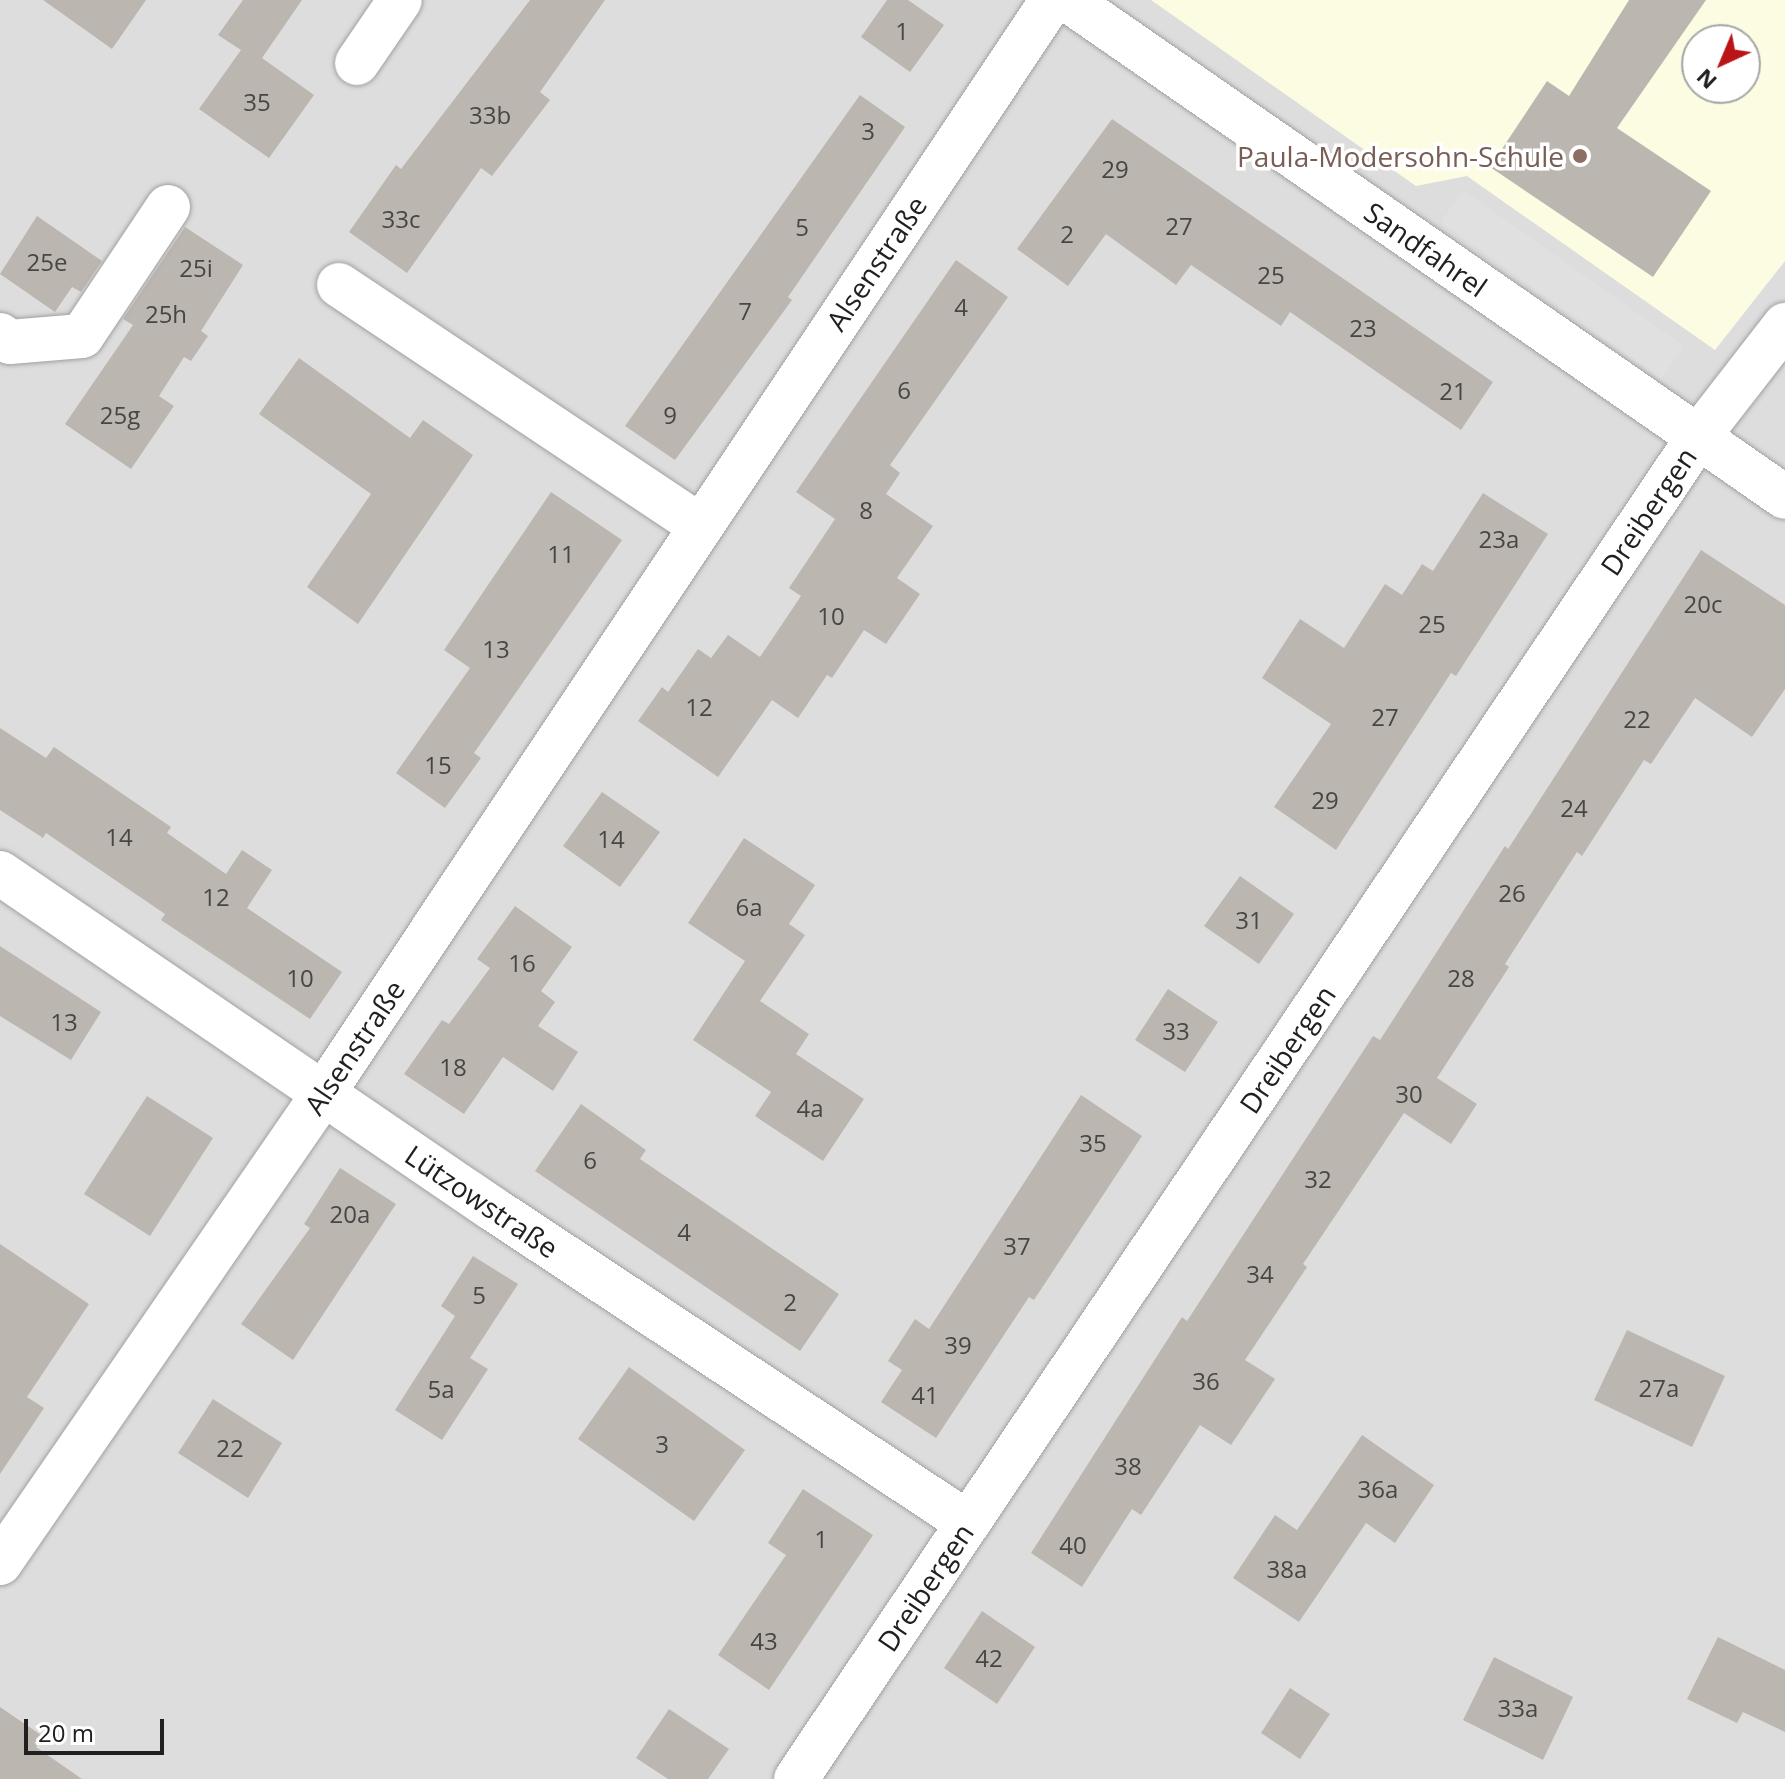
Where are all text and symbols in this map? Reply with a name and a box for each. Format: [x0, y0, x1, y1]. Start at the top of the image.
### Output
house number: 1 [895, 17, 909, 45]
north arrow [1681, 24, 1761, 104]
text: N [1689, 63, 1723, 97]
house number: 35 [243, 88, 271, 116]
house number: 33b [469, 101, 511, 129]
house number: 3 [861, 117, 875, 145]
place label: Paula-Modersohn-Schule [1237, 139, 1564, 173]
marker: Paula-Modersohn-Schule [1571, 147, 1589, 165]
house number: 29 [1101, 155, 1129, 183]
street label: Alsenstraße [819, 190, 933, 336]
street label: Sandfahrel [1358, 195, 1494, 303]
house number: 33c [382, 205, 420, 233]
house number: 27 [1165, 212, 1193, 240]
house number: 5 [795, 213, 809, 241]
house number: 2 [1060, 220, 1074, 248]
house number: 25e [27, 248, 67, 276]
house number: 25i [179, 254, 213, 282]
house number: 25 [1257, 261, 1285, 289]
house number: 4 [954, 293, 968, 321]
house number: 7 [738, 297, 752, 325]
house number: 25h [145, 300, 187, 328]
house number: 23 [1349, 314, 1377, 342]
house number: 6 [897, 376, 911, 404]
house number: 21 [1439, 377, 1467, 405]
house number: 25g [100, 401, 140, 429]
house number: 9 [663, 401, 677, 429]
street label: Dreibergen [1593, 441, 1703, 581]
house number: 8 [859, 496, 873, 524]
house number: 23a [1479, 525, 1519, 553]
house number: 11 [547, 540, 575, 568]
house number: 20c [1684, 590, 1722, 618]
house number: 10 [817, 602, 845, 630]
house number: 25 [1418, 610, 1446, 638]
house number: 13 [482, 635, 510, 663]
house number: 12 [685, 693, 713, 721]
house number: 27 [1371, 703, 1399, 731]
house number: 22 [1623, 705, 1651, 733]
house number: 15 [424, 751, 452, 779]
house number: 29 [1311, 786, 1339, 814]
house number: 24 [1560, 794, 1588, 822]
house number: 14 [105, 823, 133, 851]
house number: 14 [597, 825, 625, 853]
house number: 26 [1498, 879, 1526, 907]
house number: 12 [202, 883, 230, 911]
house number: 6a [735, 893, 763, 921]
house number: 31 [1235, 906, 1263, 934]
house number: 16 [508, 949, 536, 977]
house number: 10 [286, 964, 314, 992]
house number: 28 [1447, 964, 1475, 992]
street label: Alsenstraße [297, 974, 411, 1120]
street label: Dreibergen [1232, 979, 1342, 1119]
house number: 13 [50, 1008, 78, 1036]
house number: 33 [1162, 1017, 1190, 1045]
house number: 18 [439, 1053, 467, 1081]
house number: 30 [1395, 1080, 1423, 1108]
house number: 4a [796, 1094, 824, 1122]
house number: 35 [1079, 1129, 1107, 1157]
street label: Lützowstraße [399, 1138, 565, 1264]
house number: 6 [583, 1146, 597, 1174]
house number: 32 [1304, 1165, 1332, 1193]
house number: 20a [330, 1200, 370, 1228]
house number: 4 [677, 1218, 691, 1246]
house number: 37 [1003, 1232, 1031, 1260]
house number: 34 [1246, 1260, 1274, 1288]
house number: 5 [472, 1281, 486, 1309]
house number: 2 [783, 1288, 797, 1316]
house number: 39 [944, 1331, 972, 1359]
house number: 36 [1192, 1367, 1220, 1395]
house number: 27a [1639, 1374, 1679, 1402]
house number: 5a [427, 1375, 455, 1403]
house number: 41 [911, 1381, 939, 1409]
house number: 3 [655, 1430, 669, 1458]
house number: 22 [216, 1434, 244, 1462]
house number: 38 [1114, 1452, 1142, 1480]
house number: 36a [1358, 1475, 1398, 1503]
street label: Dreibergen [870, 1517, 980, 1657]
house number: 1 [814, 1525, 828, 1553]
house number: 40 [1059, 1531, 1087, 1559]
house number: 38a [1267, 1555, 1307, 1583]
house number: 43 [750, 1627, 778, 1655]
house number: 42 [975, 1644, 1003, 1672]
house number: 33a [1498, 1694, 1538, 1722]
scale bar [28, 1703, 168, 1753]
text: 20 m [38, 1716, 94, 1749]

